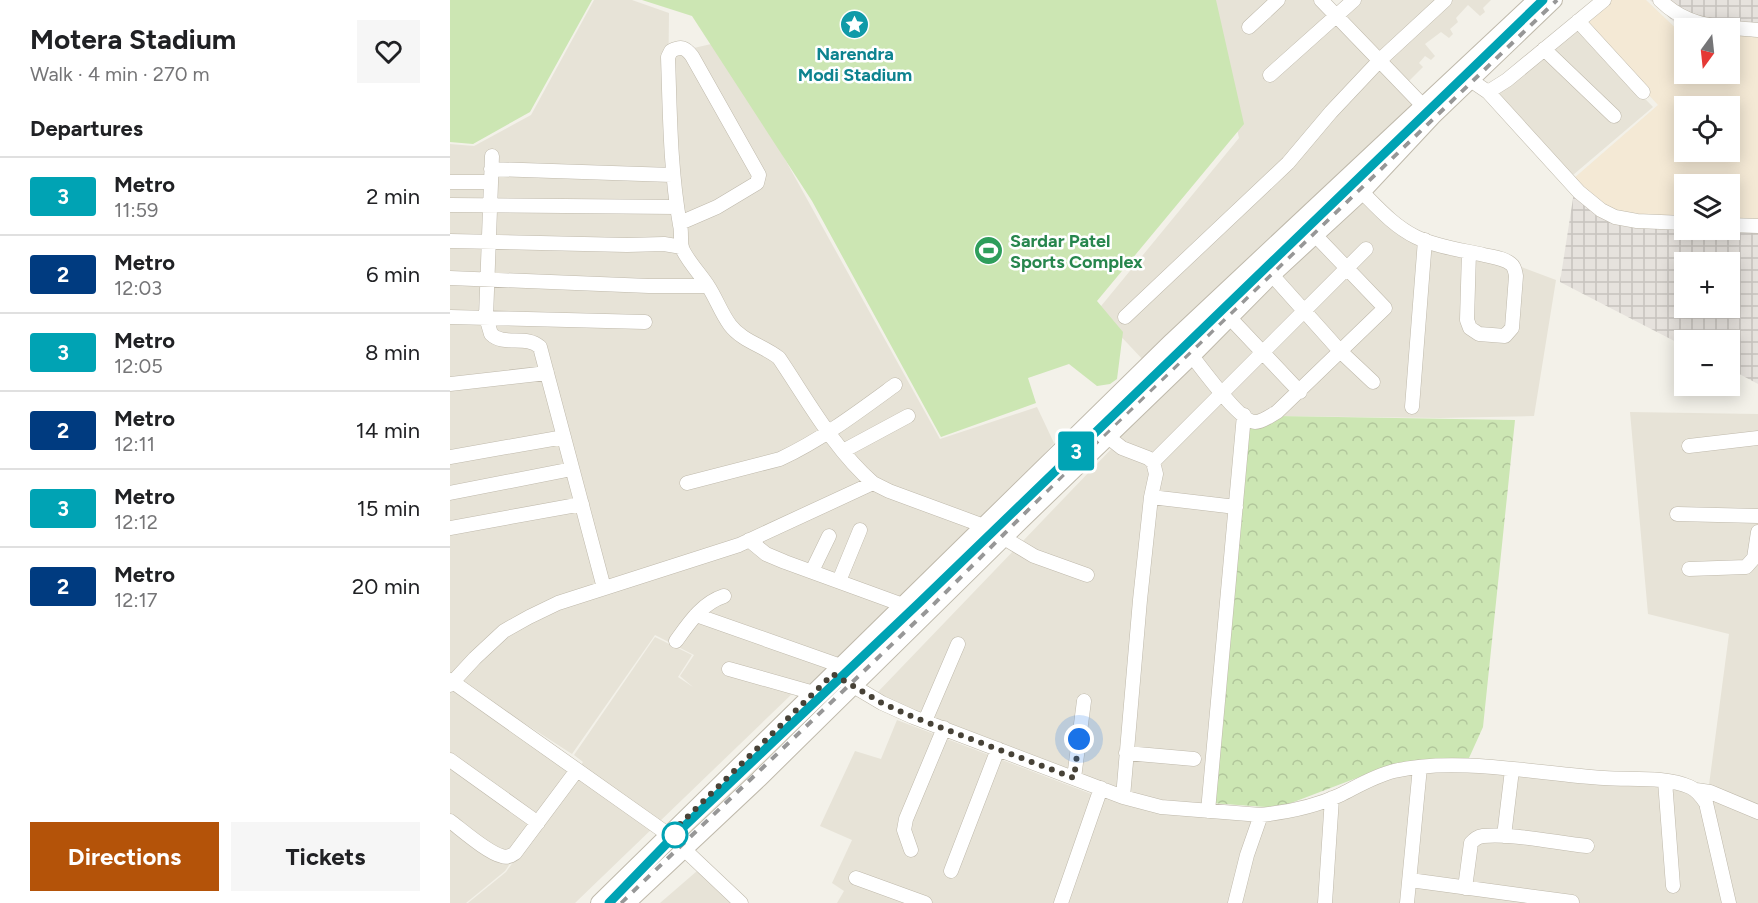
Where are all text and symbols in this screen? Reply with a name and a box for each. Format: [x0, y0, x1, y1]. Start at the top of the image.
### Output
place icon: Narendra Modi Stadium [839, 9, 871, 41]
north arrow [1674, 18, 1740, 84]
map controls [1674, 18, 1740, 396]
button: heart [357, 20, 420, 83]
text: Motera Stadium [30, 22, 236, 56]
place label: Narendra Modi Stadium [798, 43, 912, 86]
text: Walk · 4 min · 270 m [30, 62, 210, 86]
button: locate [1674, 96, 1740, 162]
text: Departures [30, 115, 143, 142]
text: Metro [114, 171, 175, 198]
button: layers [1674, 174, 1740, 240]
text: 2 min [366, 183, 420, 210]
text: 3 [57, 184, 69, 209]
text: 11:59 [114, 198, 158, 222]
place label: Sardar Patel Sports Complex [1010, 230, 1143, 273]
sports icon: Sardar Patel Sports Complex [973, 235, 1005, 267]
text: Metro [114, 249, 175, 276]
button: + [1674, 252, 1740, 318]
text: 6 min [366, 261, 420, 288]
text: 2 [57, 262, 69, 287]
text: 12:03 [114, 276, 162, 300]
text: Metro [114, 327, 175, 354]
button: − [1674, 330, 1740, 396]
text: 8 min [365, 339, 420, 366]
text: 3 [57, 340, 69, 365]
text: 12:05 [114, 354, 163, 378]
text: Metro [114, 405, 175, 432]
text: 14 min [356, 417, 420, 444]
text: 2 [57, 418, 69, 443]
text: 12:11 [114, 432, 155, 456]
line badge: 3 [1056, 432, 1096, 470]
text: 3 [1070, 439, 1082, 464]
text: Metro [114, 483, 175, 510]
text: 15 min [357, 495, 420, 522]
text: 3 [57, 496, 69, 521]
text: 12:12 [114, 510, 158, 534]
text: Metro [114, 561, 175, 588]
text: 20 min [352, 573, 420, 600]
text: 2 [57, 574, 69, 599]
text: 12:17 [114, 588, 158, 612]
your location [1064, 724, 1094, 754]
button: Directions [30, 822, 219, 891]
button: Tickets [231, 822, 420, 891]
unlabelled marker [662, 822, 688, 848]

